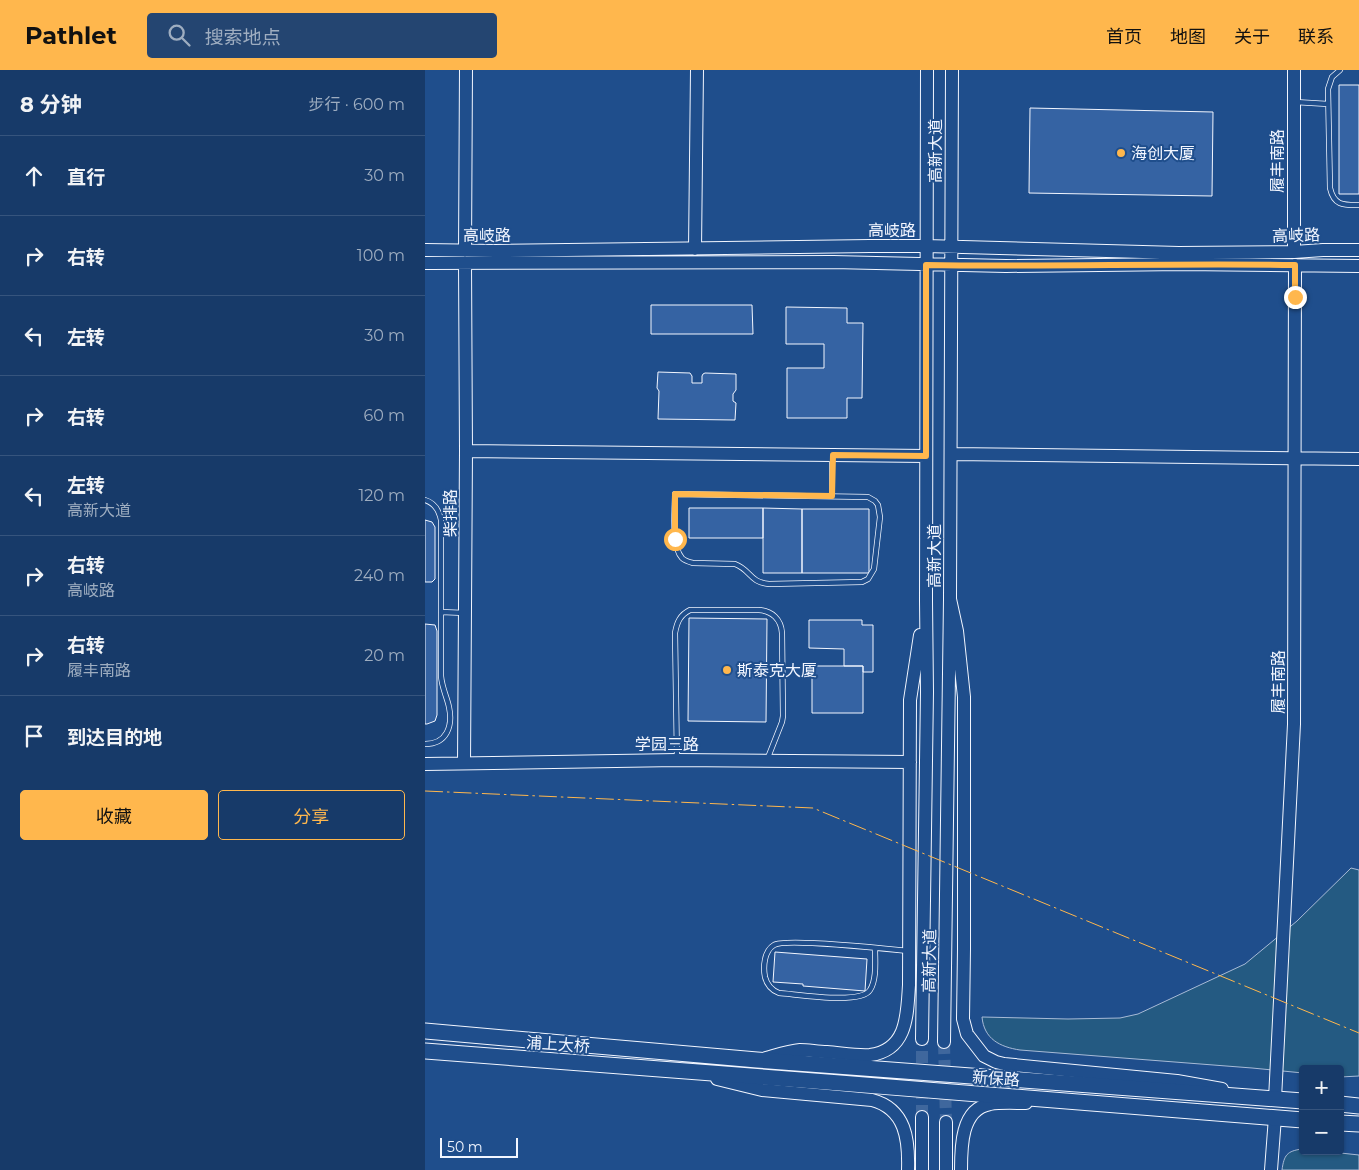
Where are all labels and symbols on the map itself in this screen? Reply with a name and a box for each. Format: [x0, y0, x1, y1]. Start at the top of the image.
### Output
street label: 高新大道 [926, 119, 945, 183]
street label: 履丰南路 [1268, 129, 1287, 193]
place label: 海创大厦 [1131, 144, 1195, 163]
marker: 海创大厦 [1115, 147, 1127, 159]
street label: 高岐路 [868, 221, 916, 240]
street label: 高岐路 [1272, 225, 1320, 246]
street label: 高岐路 [463, 226, 511, 245]
route end [1284, 286, 1307, 309]
street label: 柴排路 [441, 489, 460, 537]
street label: 高新大道 [925, 524, 944, 588]
route start [664, 528, 687, 551]
street label: 履丰南路 [1269, 650, 1288, 714]
place label: 斯泰克大厦 [737, 661, 817, 680]
marker: 斯泰克大厦 [721, 664, 733, 676]
street label: 学园三路 [635, 735, 699, 754]
street label: 高新大道 [919, 929, 940, 993]
street label: 浦上大桥 [525, 1033, 591, 1056]
street label: 新保路 [971, 1067, 1021, 1090]
scale bar [440, 1135, 517, 1158]

